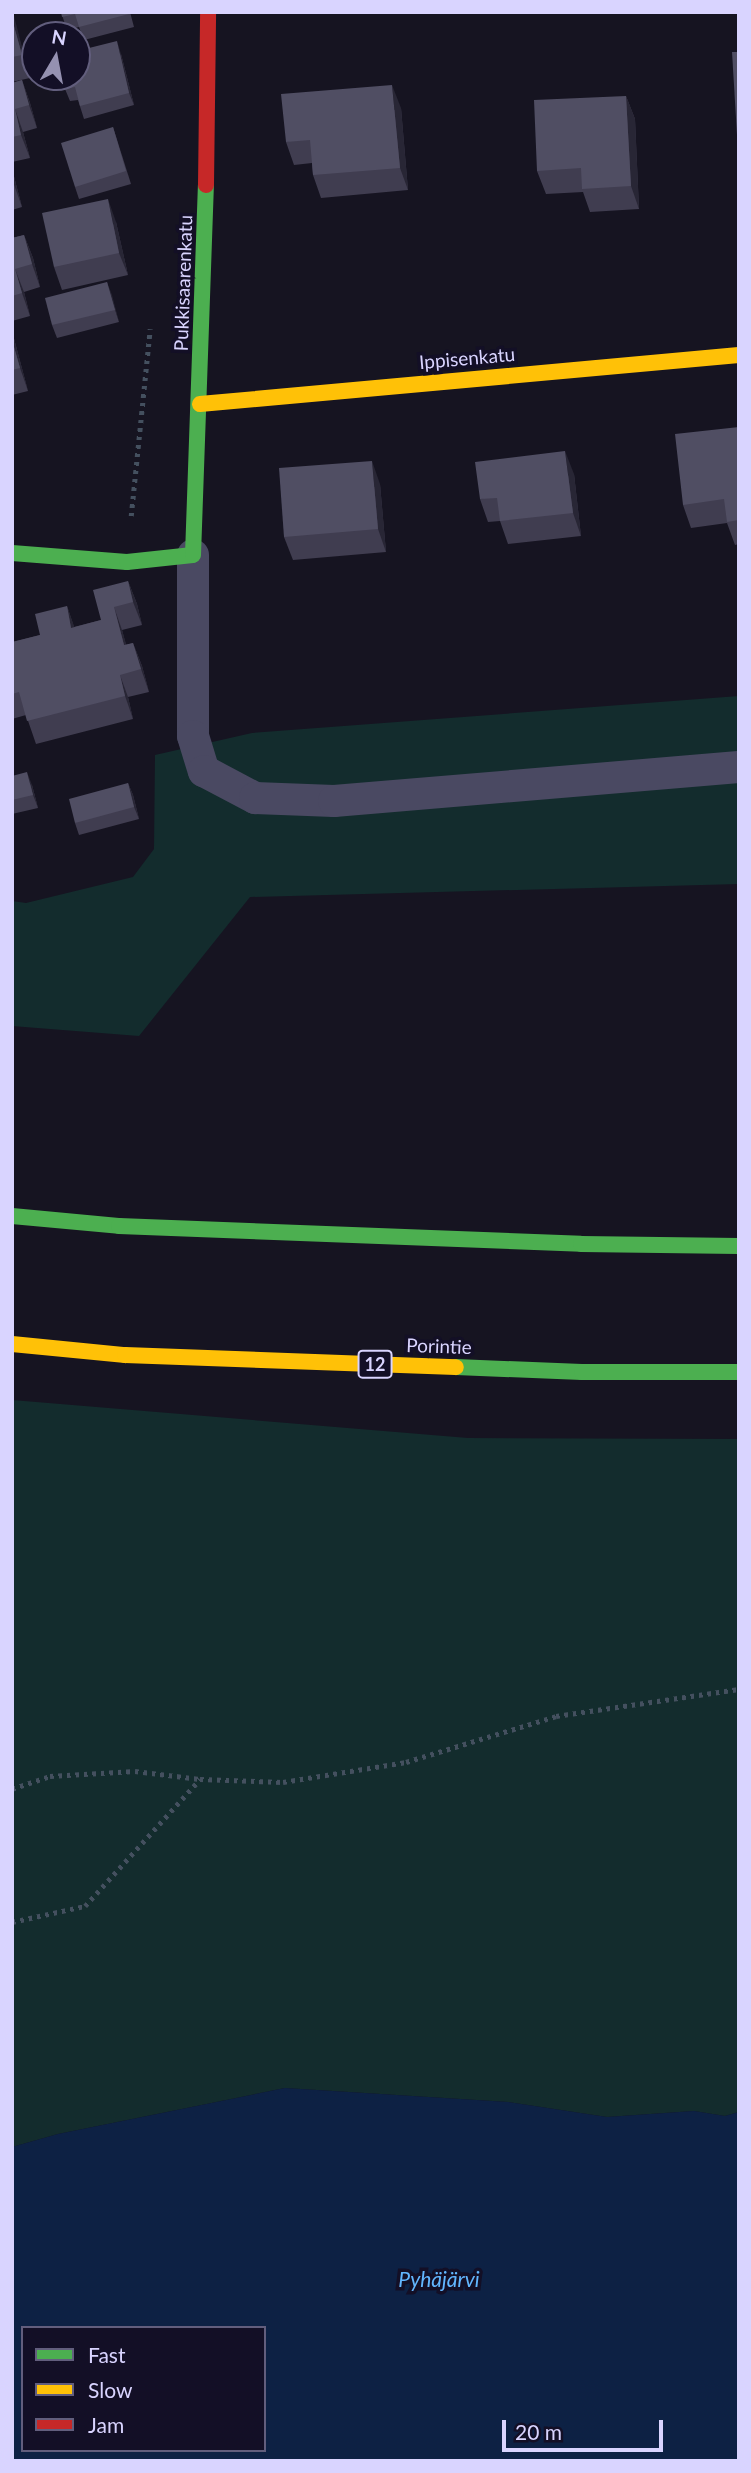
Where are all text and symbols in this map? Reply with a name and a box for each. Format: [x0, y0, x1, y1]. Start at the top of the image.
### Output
north arrow [21, 21, 91, 91]
text: N [50, 24, 69, 49]
street label: Pukkisaarenkatu [169, 214, 197, 352]
street label: Ippisenkatu [418, 342, 516, 374]
street label: Porintie [406, 1333, 472, 1359]
road number: 12 [358, 1350, 392, 1378]
water label: Pyhäjärvi [398, 2266, 480, 2292]
legend [21, 2326, 266, 2452]
text: Fast [88, 2342, 125, 2367]
text: Slow [88, 2377, 132, 2402]
scale bar [506, 2406, 667, 2450]
text: Jam [88, 2412, 124, 2437]
text: 20 m [515, 2419, 562, 2444]

